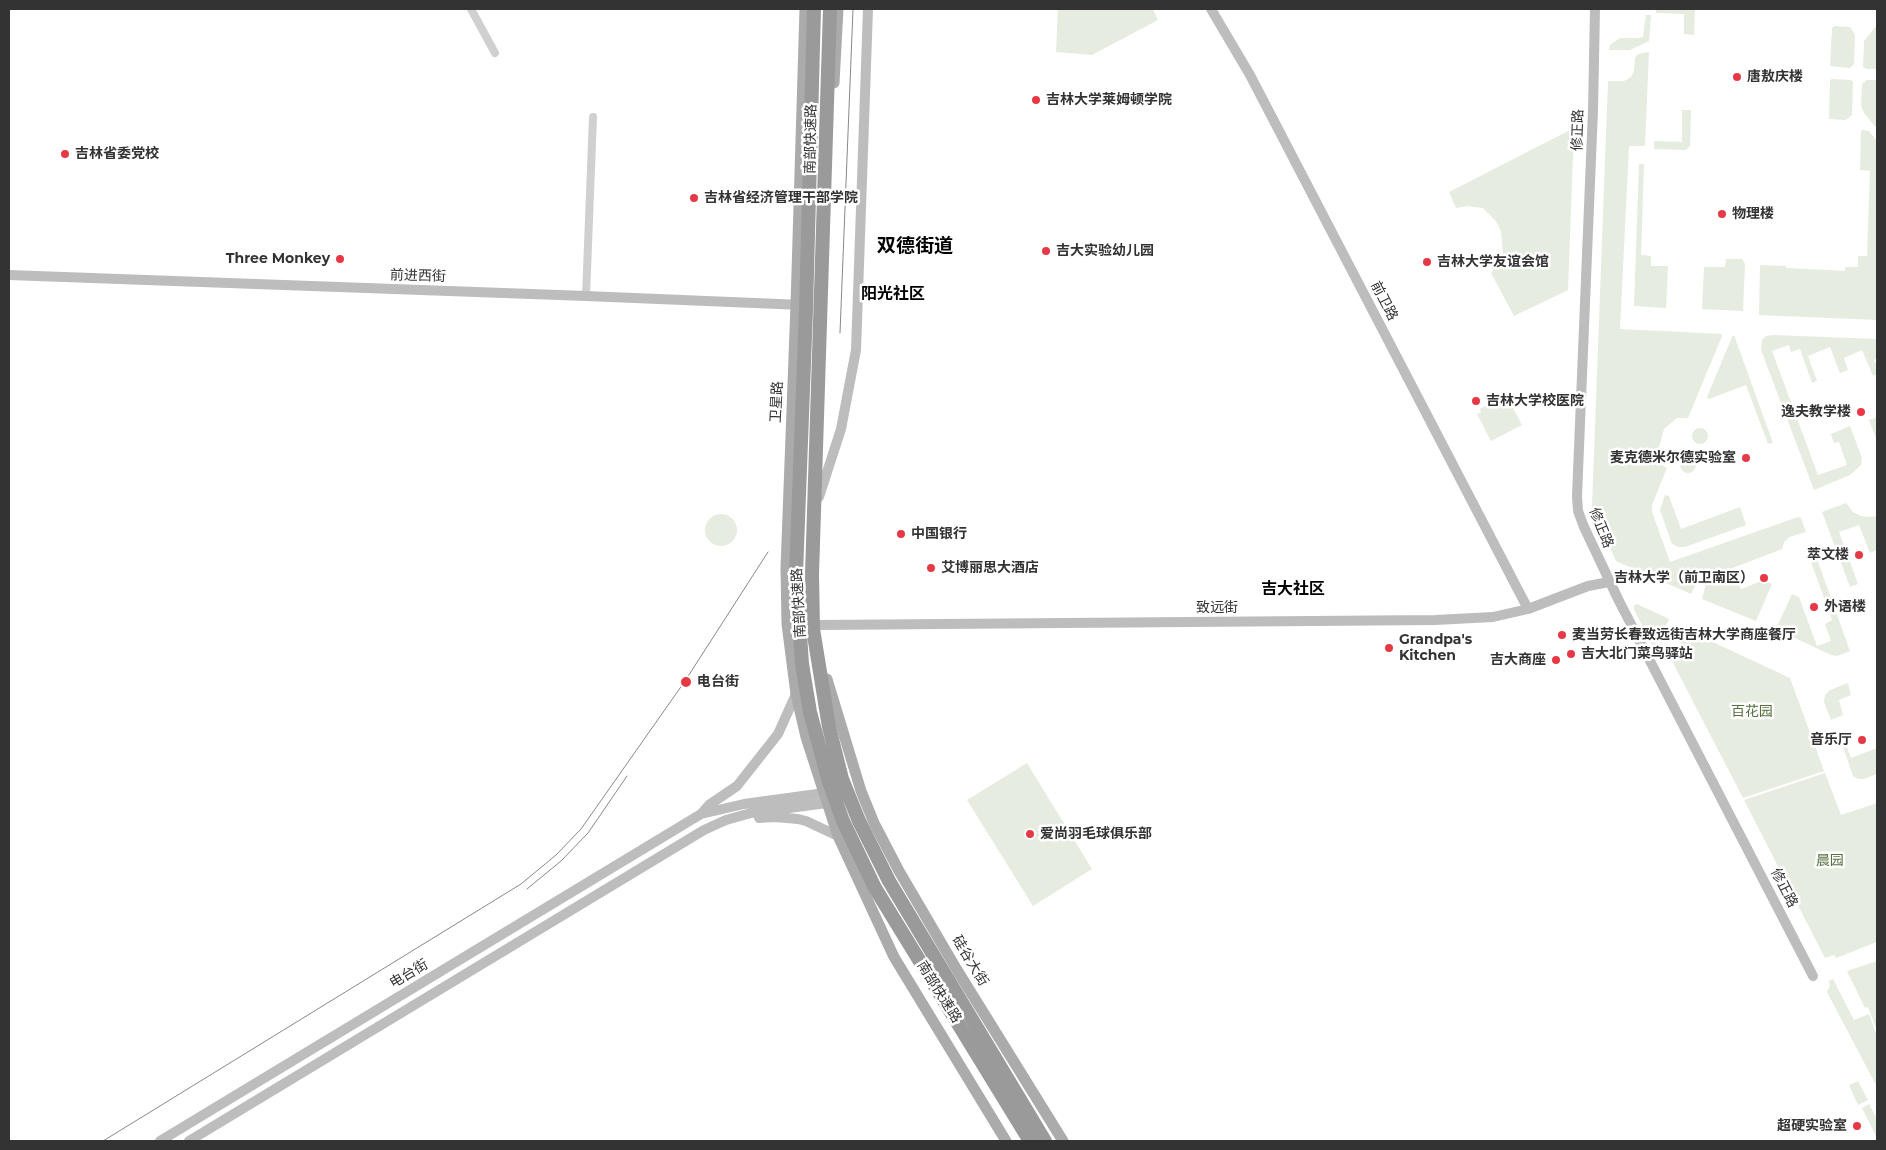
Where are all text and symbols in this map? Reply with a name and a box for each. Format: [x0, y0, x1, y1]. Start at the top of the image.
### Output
place label: 唐敖庆楼 [1747, 69, 1803, 85]
marker: 唐敖庆楼 [1731, 71, 1743, 83]
place label: 吉林大学莱姆顿学院 [1046, 92, 1172, 108]
marker: 吉林大学莱姆顿学院 [1030, 94, 1042, 106]
street label: 南部快速路 [802, 104, 820, 174]
street label: 修正路 [1569, 109, 1587, 151]
place label: 吉林省委党校 [75, 146, 159, 162]
marker: 吉林省委党校 [59, 148, 71, 160]
place label: 吉林省经济管理干部学院 [704, 190, 858, 206]
marker: 吉林省经济管理干部学院 [688, 192, 700, 204]
place label: 物理楼 [1732, 206, 1774, 222]
marker: 物理楼 [1716, 208, 1728, 220]
district label: 双德街道 [877, 235, 953, 257]
place label: 吉大实验幼儿园 [1056, 243, 1154, 259]
marker: 吉大实验幼儿园 [1040, 245, 1052, 257]
place label: Three Monkey [226, 251, 330, 267]
marker: Three Monkey [334, 253, 346, 265]
place label: 吉林大学友谊会馆 [1437, 254, 1549, 270]
marker: 吉林大学友谊会馆 [1421, 256, 1433, 268]
street label: 前进西街 [390, 267, 446, 285]
street label: 前卫路 [1367, 278, 1401, 324]
district label: 阳光社区 [861, 284, 925, 304]
street label: 卫星路 [768, 381, 786, 423]
place label: 吉林大学校医院 [1486, 393, 1584, 409]
marker: 吉林大学校医院 [1470, 395, 1482, 407]
place label: 逸夫教学楼 [1781, 404, 1851, 420]
marker: 逸夫教学楼 [1855, 406, 1867, 418]
place label: 麦克德米尔德实验室 [1610, 450, 1736, 466]
marker: 麦克德米尔德实验室 [1740, 452, 1752, 464]
street label: 修正路 [1585, 505, 1617, 551]
place label: 中国银行 [911, 526, 967, 542]
marker: 中国银行 [895, 528, 907, 540]
place label: 萃文楼 [1807, 547, 1849, 563]
marker: 萃文楼 [1853, 549, 1865, 561]
place label: 艾博丽思大酒店 [941, 560, 1039, 576]
marker: 艾博丽思大酒店 [925, 562, 937, 574]
street label: 南部快速路 [789, 568, 809, 638]
place label: 吉林大学（前卫南区） [1614, 570, 1754, 586]
marker: 吉林大学（前卫南区） [1758, 572, 1770, 584]
district label: 吉大社区 [1261, 579, 1325, 599]
place label: 外语楼 [1824, 599, 1866, 615]
street label: 致远街 [1196, 600, 1238, 616]
marker: 外语楼 [1808, 601, 1820, 613]
place label: 麦当劳长春致远街吉林大学商座餐厅 [1572, 627, 1796, 643]
marker: 麦当劳长春致远街吉林大学商座餐厅 [1556, 629, 1568, 641]
place label: Grandpa's Kitchen [1399, 632, 1472, 664]
marker: Grandpa's Kitchen [1383, 642, 1395, 654]
place label: 吉大北门菜鸟驿站 [1581, 646, 1693, 662]
marker: 吉大北门菜鸟驿站 [1565, 648, 1577, 660]
place label: 吉大商座 [1490, 652, 1546, 668]
marker: 吉大商座 [1550, 654, 1562, 666]
place label: 电台街 [697, 674, 739, 690]
marker: 电台街 [679, 675, 693, 689]
park label: 百花园 [1731, 704, 1773, 720]
place label: 音乐厅 [1810, 732, 1852, 748]
marker: 音乐厅 [1856, 734, 1868, 746]
place label: 爱尚羽毛球俱乐部 [1040, 826, 1152, 842]
marker: 爱尚羽毛球俱乐部 [1024, 828, 1036, 840]
park label: 晨园 [1816, 853, 1844, 869]
street label: 修正路 [1767, 865, 1801, 911]
street label: 硅谷大街 [948, 933, 992, 989]
street label: 电台街 [387, 956, 431, 992]
street label: 南部快速路 [913, 958, 965, 1026]
place label: 超硬实验室 [1777, 1118, 1847, 1134]
marker: 超硬实验室 [1851, 1120, 1863, 1132]

